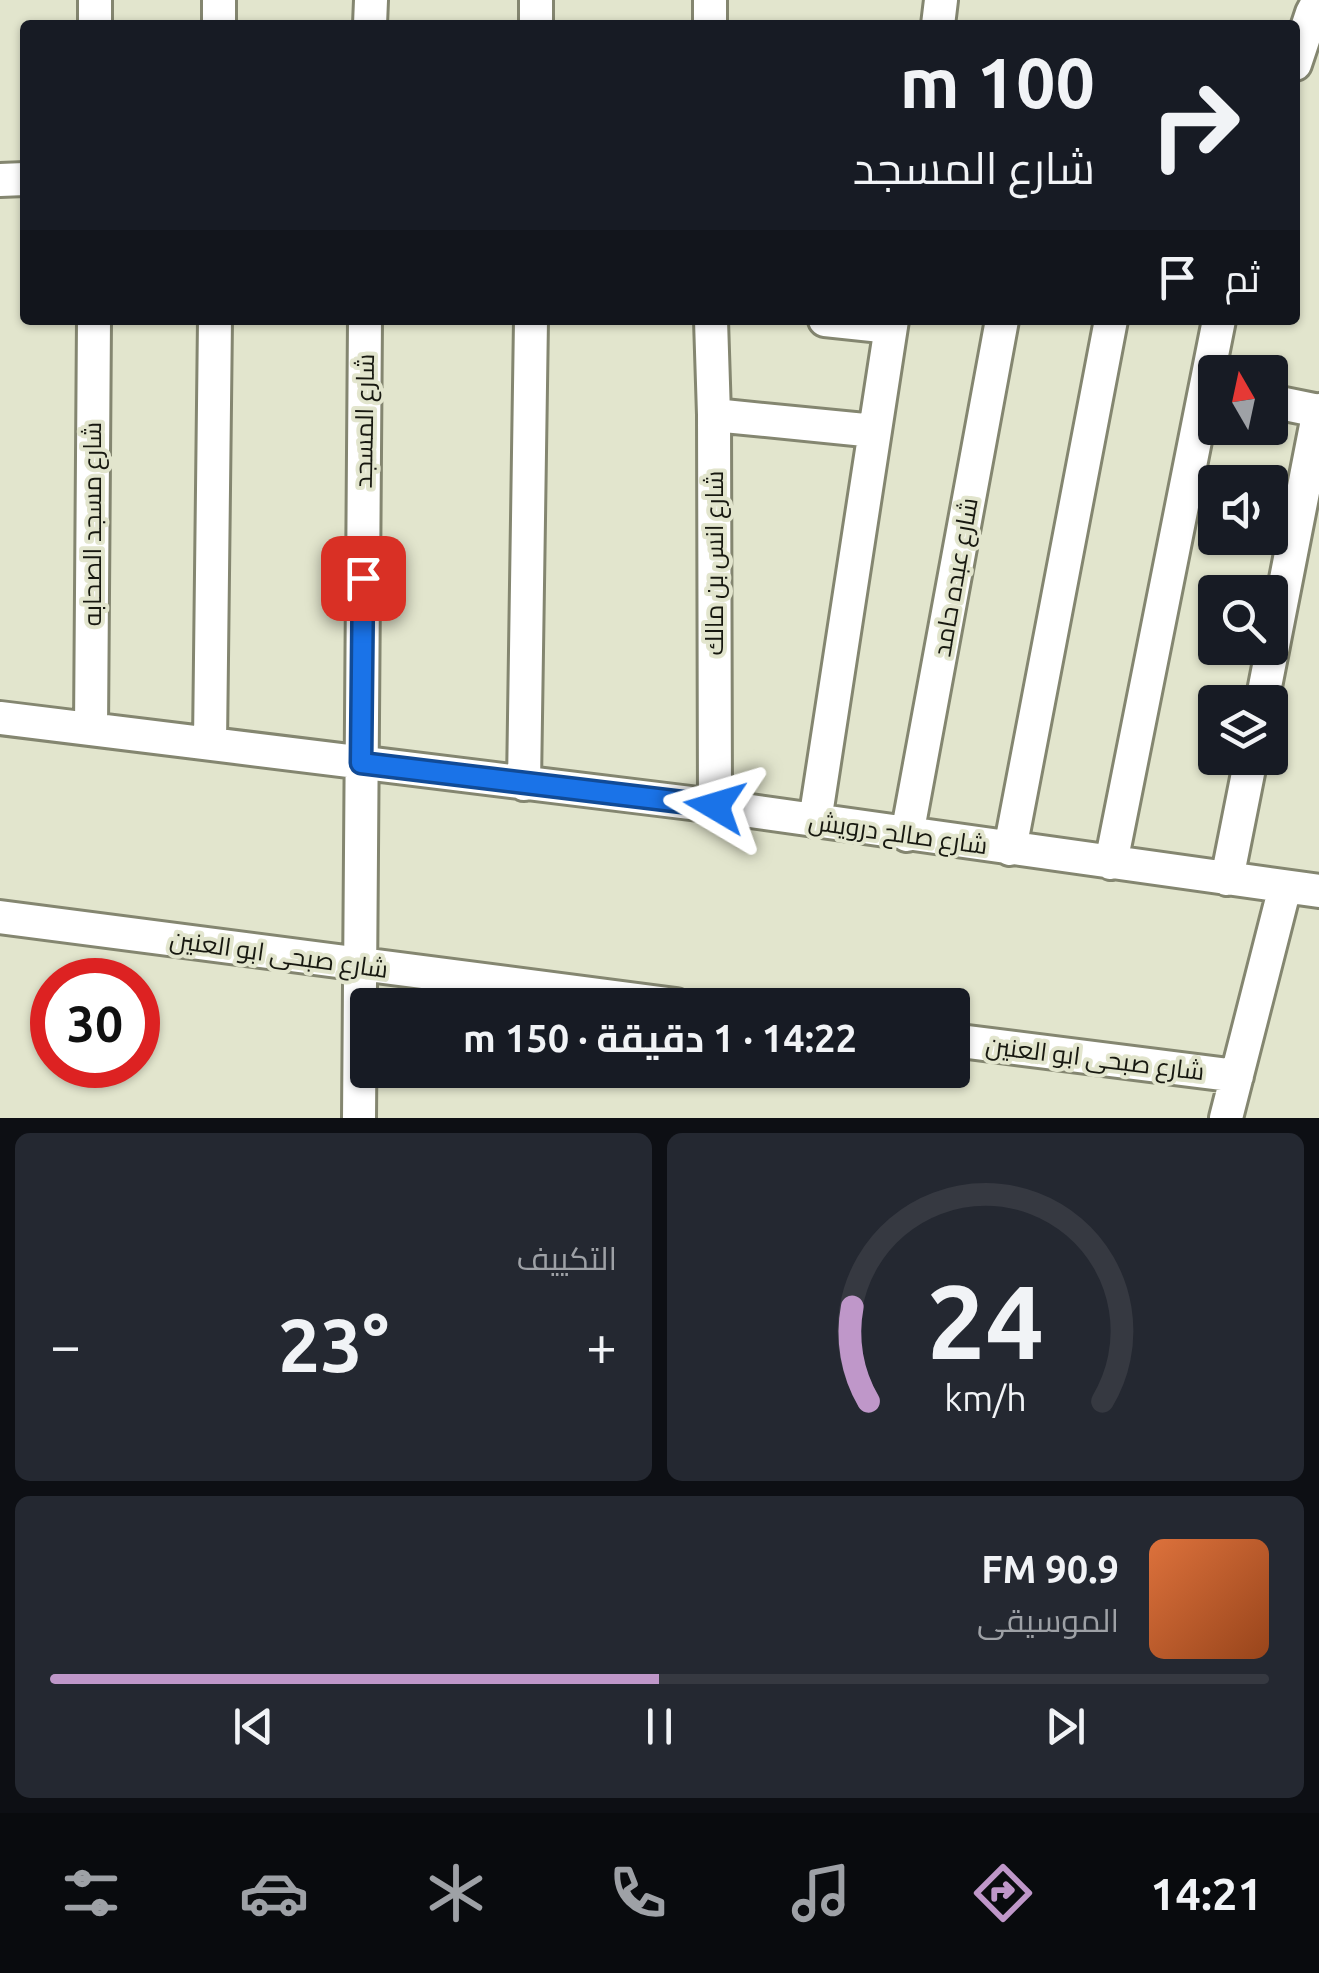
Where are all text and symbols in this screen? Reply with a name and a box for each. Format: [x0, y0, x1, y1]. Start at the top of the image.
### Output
text: 100 m [900, 43, 1095, 121]
icon: right [1130, 60, 1260, 190]
text: شارع المسجد [853, 142, 1095, 193]
icon: arrive [1150, 250, 1205, 305]
text: ثم [1225, 257, 1260, 299]
street label: شارع المسجد [349, 353, 382, 489]
north arrow [1198, 355, 1288, 445]
map controls [1198, 355, 1288, 775]
street label: شارع مسجد الصحابه [78, 422, 109, 626]
button: sound [1198, 465, 1288, 555]
street label: شارع انس بن مالك [700, 470, 731, 656]
street label: شارع عبده حامد [927, 495, 986, 659]
pin [321, 536, 406, 621]
icon: arrive [336, 551, 391, 606]
button: search [1198, 575, 1288, 665]
button: layers [1198, 685, 1288, 775]
position arrow [663, 754, 767, 858]
street label: شارع صالح درويش [806, 807, 989, 862]
street label: شارع صبحى ابو العنين [168, 925, 390, 986]
speed limit sign: 30 [30, 958, 160, 1088]
text: 14:22 · 1 دقيقة · 150 m [463, 1017, 857, 1059]
street label: شارع صبحى ابو العنين [984, 1031, 1206, 1088]
text: التكييف [517, 1240, 617, 1276]
text: 24 [927, 1262, 1044, 1379]
text: 23° [278, 1302, 389, 1386]
text: − [50, 1314, 81, 1375]
text: + [586, 1314, 617, 1375]
text: km/h [944, 1378, 1027, 1418]
text: 90.9 FM [981, 1548, 1119, 1590]
text: الموسيقى [977, 1602, 1119, 1638]
icon: previous [226, 1699, 281, 1754]
icon: pause [632, 1699, 687, 1754]
icon: next [1038, 1699, 1093, 1754]
icon: filters [56, 1858, 126, 1928]
icon: car [239, 1858, 309, 1928]
icon: climate [421, 1858, 491, 1928]
icon: phone [603, 1858, 673, 1928]
icon: music [786, 1858, 856, 1928]
icon: directions [968, 1858, 1038, 1928]
text: 14:21 [1150, 1868, 1263, 1919]

